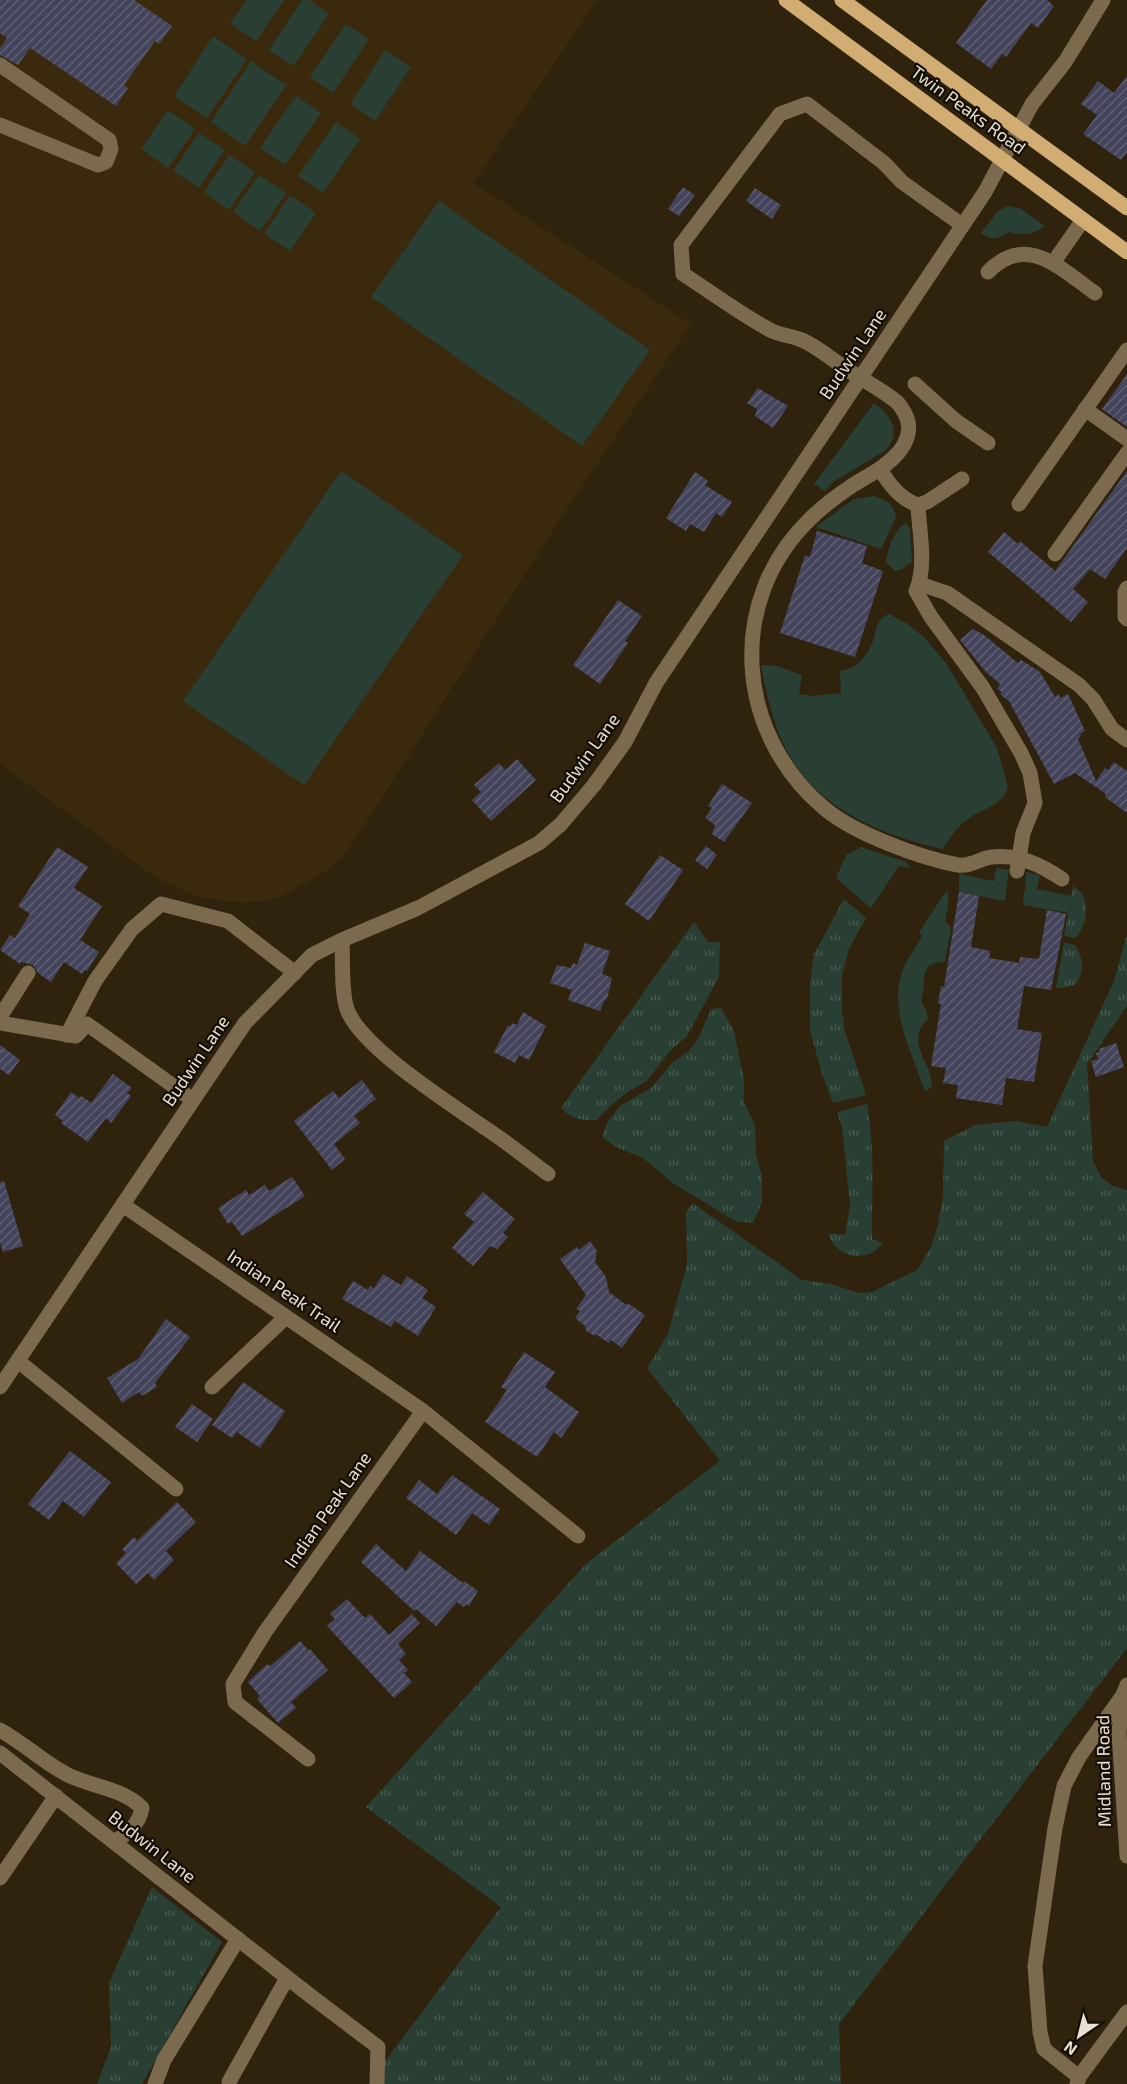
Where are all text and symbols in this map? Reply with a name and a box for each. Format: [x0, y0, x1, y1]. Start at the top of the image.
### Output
street label: Twin Peaks Road [907, 60, 1030, 158]
street label: Budwin Lane [814, 304, 891, 403]
street label: Budwin Lane [545, 709, 624, 806]
street label: Budwin Lane [157, 1011, 234, 1110]
street label: Indian Peak Trail [223, 1244, 346, 1337]
street label: Indian Peak Lane [279, 1447, 375, 1572]
street label: Midland Road [1091, 1715, 1115, 1827]
street label: Budwin Lane [105, 1805, 201, 1887]
north arrow [1049, 2006, 1109, 2066]
text: N [1060, 2038, 1080, 2060]

